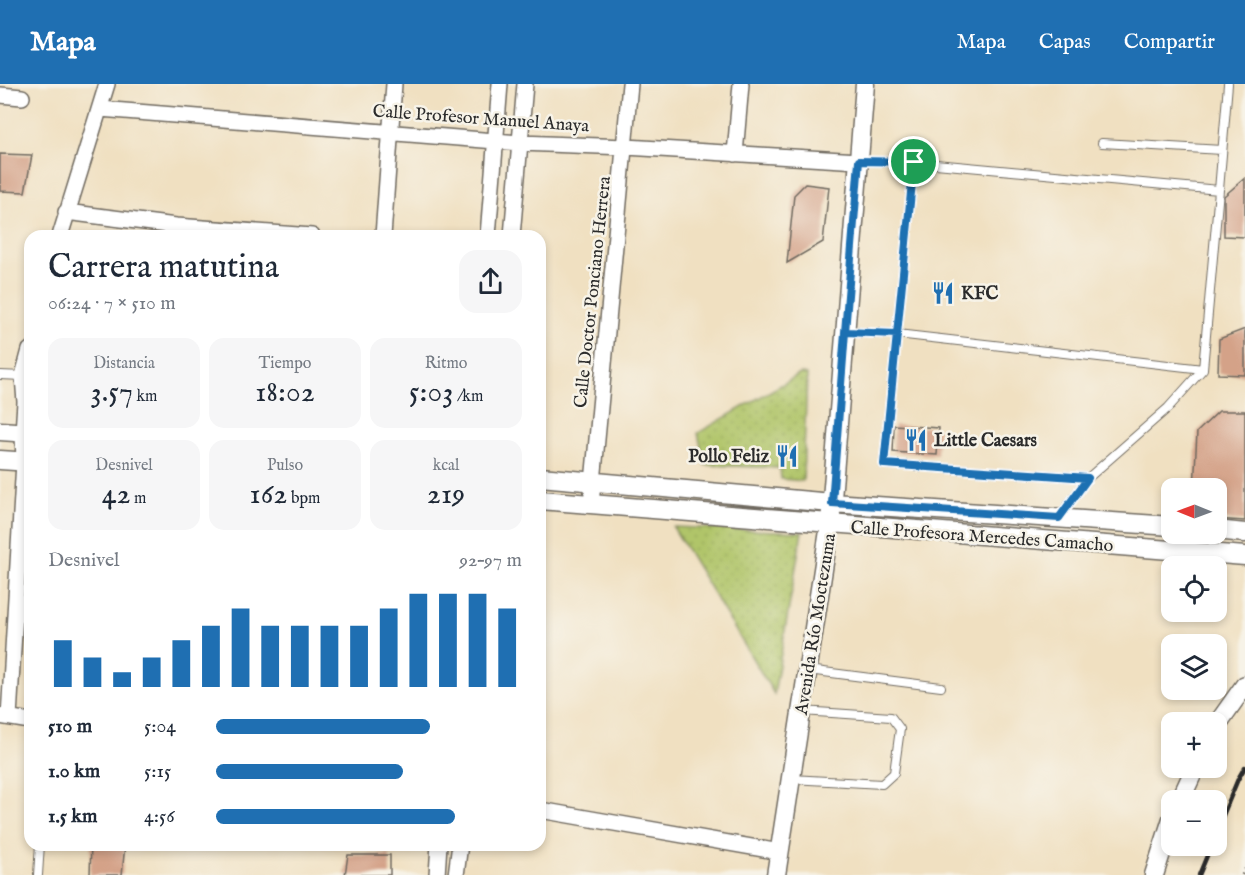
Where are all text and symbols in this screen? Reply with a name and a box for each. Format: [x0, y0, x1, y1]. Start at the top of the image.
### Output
text: Mapa [30, 25, 96, 60]
text: Mapa [957, 29, 1006, 56]
text: Capas [1039, 29, 1091, 56]
text: Compartir [1124, 29, 1215, 56]
street label: Calle Profesor Manuel Anaya [372, 100, 590, 139]
pin [888, 136, 939, 187]
icon: arrive [897, 145, 930, 178]
street label: Calle Doctor Ponciano Herrera [570, 175, 617, 409]
text: Carrera matutina [48, 247, 279, 289]
button: share [459, 250, 522, 313]
restaurant icon: KFC [930, 280, 956, 306]
place label: KFC [961, 283, 998, 306]
text: 06:24 · 7 × 510 m [48, 291, 176, 316]
text: Distancia [93, 354, 155, 374]
text: Tiempo [259, 354, 311, 374]
text: Ritmo [425, 354, 467, 374]
text: 3.57 [91, 374, 133, 412]
text: 18:02 [255, 374, 315, 412]
text: 5:03 [409, 374, 453, 412]
text: km [133, 387, 157, 407]
text: /km [453, 387, 483, 407]
restaurant icon: Little Caesars [903, 427, 929, 453]
place label: Little Caesars [934, 430, 1038, 453]
restaurant icon: Pollo Feliz [774, 443, 800, 469]
place label: Pollo Feliz [688, 446, 770, 469]
text: Desnivel [95, 456, 153, 476]
text: Pulso [267, 456, 303, 476]
text: kcal [433, 456, 459, 476]
text: 42 [102, 476, 130, 514]
text: 162 [250, 476, 287, 514]
text: 219 [427, 476, 465, 514]
north arrow [1161, 478, 1227, 544]
map controls [1161, 478, 1227, 856]
text: m [130, 489, 146, 509]
text: bpm [287, 489, 320, 509]
street label: Calle Profesora Mercedes Camacho [850, 517, 1114, 558]
street label: Avenida Río Moctezuma [791, 532, 842, 718]
text: Desnivel [48, 548, 120, 573]
text: 92–97 m [459, 548, 522, 573]
button: locate [1161, 556, 1227, 622]
button: layers [1161, 634, 1227, 700]
button: + [1161, 712, 1227, 778]
text: 510 m [48, 714, 92, 739]
text: 5:04 [144, 714, 176, 739]
text: 1.0 km [48, 759, 100, 784]
text: 5:15 [144, 759, 171, 784]
button: − [1161, 790, 1227, 856]
text: 1.5 km [48, 804, 98, 829]
text: 4:56 [144, 804, 175, 829]

